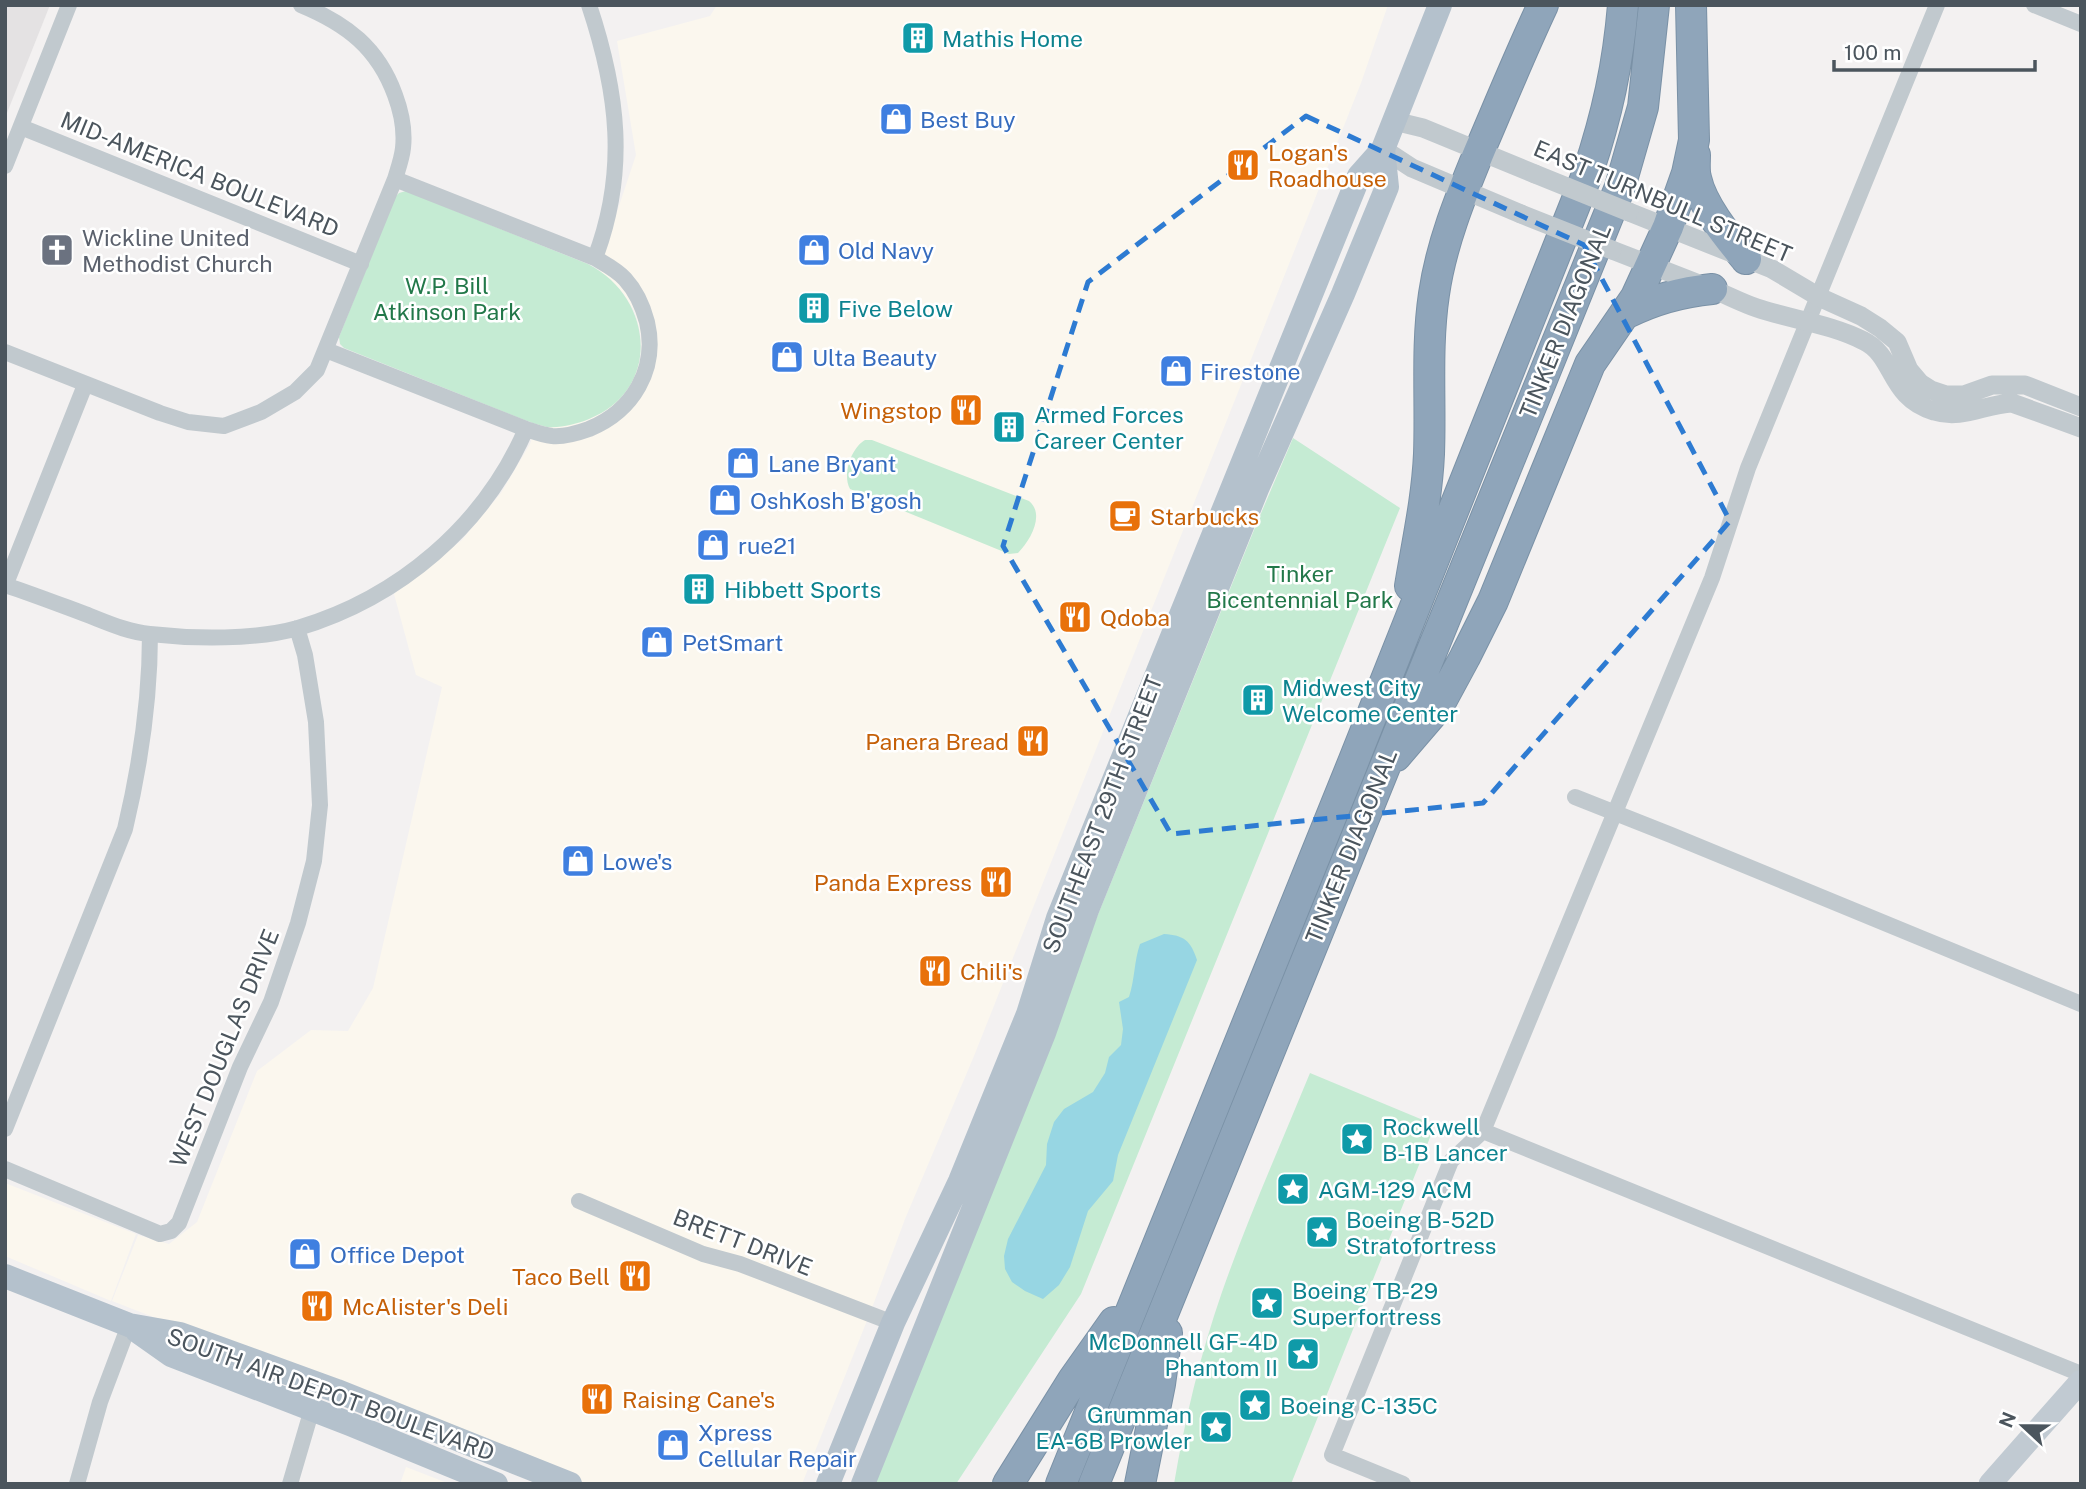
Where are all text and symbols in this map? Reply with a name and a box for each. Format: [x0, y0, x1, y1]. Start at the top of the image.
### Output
building icon: Mathis Home [899, 19, 937, 57]
place label: Mathis Home [942, 25, 1083, 52]
scale bar [1834, 28, 2035, 72]
text: 100 m [1844, 40, 1901, 65]
shop icon: Best Buy [877, 100, 915, 138]
street label: MID-AMERICA BOULEVARD [57, 106, 343, 242]
place label: Best Buy [920, 106, 1015, 133]
street label: EAST TURNBULL STREET [1530, 134, 1796, 268]
place label: Logan's Roadhouse [1268, 139, 1387, 192]
restaurant icon: Logan's Roadhouse [1224, 146, 1262, 184]
street label: TINKER DIAGONAL [1514, 220, 1616, 422]
place label: Wickline United Methodist Church [82, 224, 272, 277]
church icon: Wickline United Methodist Church [38, 231, 76, 269]
shop icon: Old Navy [795, 231, 833, 269]
place label: Old Navy [838, 237, 934, 264]
park label: W.P. Bill Atkinson Park [373, 272, 521, 325]
building icon: Five Below [795, 289, 833, 327]
place label: Five Below [838, 295, 953, 322]
shop icon: Ulta Beauty [768, 338, 806, 376]
place label: Ulta Beauty [812, 344, 937, 371]
shop icon: Firestone [1157, 352, 1195, 390]
place label: Firestone [1200, 358, 1301, 385]
restaurant icon: Wingstop [947, 391, 985, 429]
place label: Wingstop [840, 397, 942, 424]
place label: Armed Forces Career Center [1034, 401, 1184, 454]
building icon: Armed Forces Career Center [990, 408, 1028, 446]
shop icon: Lane Bryant [724, 444, 762, 482]
place label: Lane Bryant [768, 450, 897, 477]
shop icon: OshKosh B'gosh [706, 481, 744, 519]
place label: OshKosh B'gosh [750, 487, 922, 514]
cafe icon: Starbucks [1106, 497, 1144, 535]
place label: Starbucks [1150, 503, 1259, 530]
shop icon: rue21 [694, 526, 732, 564]
place label: rue21 [738, 532, 796, 559]
park label: Tinker Bicentennial Park [1206, 560, 1394, 613]
building icon: Hibbett Sports [680, 570, 718, 608]
place label: Hibbett Sports [724, 576, 881, 603]
restaurant icon: Qdoba [1056, 598, 1094, 636]
place label: Qdoba [1100, 604, 1170, 631]
shop icon: PetSmart [638, 623, 676, 661]
place label: PetSmart [682, 629, 783, 656]
street label: SOUTHEAST 29TH STREET [1036, 671, 1168, 957]
place label: Midwest City Welcome Center [1282, 674, 1458, 727]
building icon: Midwest City Welcome Center [1239, 681, 1277, 719]
restaurant icon: Panera Bread [1014, 722, 1052, 760]
place label: Panera Bread [865, 728, 1009, 755]
street label: TINKER DIAGONAL [1300, 745, 1402, 947]
shop icon: Lowe's [559, 842, 597, 880]
place label: Lowe's [602, 848, 672, 875]
restaurant icon: Panda Express [977, 863, 1015, 901]
place label: Panda Express [814, 869, 972, 896]
street label: WEST DOUGLAS DRIVE [164, 925, 284, 1171]
restaurant icon: Chili's [916, 952, 954, 990]
place label: Chili's [960, 958, 1023, 985]
place label: Rockwell B-1B Lancer [1382, 1113, 1508, 1166]
place icon: Rockwell B-1B Lancer [1338, 1120, 1376, 1158]
place icon: AGM-129 ACM [1274, 1170, 1312, 1208]
place label: AGM-129 ACM [1318, 1176, 1472, 1203]
street label: BRETT DRIVE [670, 1203, 816, 1281]
place label: Boeing B-52D Stratofortress [1346, 1206, 1496, 1259]
place icon: Boeing B-52D Stratofortress [1303, 1213, 1341, 1251]
shop icon: Office Depot [286, 1235, 324, 1273]
place label: Office Depot [330, 1241, 465, 1268]
restaurant icon: Taco Bell [616, 1257, 654, 1295]
place label: Taco Bell [512, 1263, 610, 1290]
place label: Boeing TB-29 Superfortress [1292, 1277, 1441, 1330]
place icon: Boeing TB-29 Superfortress [1248, 1284, 1286, 1322]
restaurant icon: McAlister's Deli [298, 1287, 336, 1325]
place label: McAlister's Deli [342, 1293, 508, 1320]
street label: SOUTH AIR DEPOT BOULEVARD [164, 1322, 498, 1466]
place label: McDonnell GF-4D Phantom II [1088, 1328, 1278, 1381]
place icon: McDonnell GF-4D Phantom II [1284, 1335, 1322, 1373]
restaurant icon: Raising Cane's [578, 1380, 616, 1418]
place label: Raising Cane's [622, 1386, 775, 1413]
place icon: Boeing C-135C [1236, 1386, 1274, 1424]
north arrow [1988, 1391, 2058, 1461]
place label: Boeing C-135C [1280, 1392, 1438, 1419]
place label: Grumman EA-6B Prowler [1036, 1401, 1192, 1454]
place icon: Grumman EA-6B Prowler [1197, 1408, 1235, 1446]
text: N [1994, 1409, 2020, 1431]
place label: Xpress Cellular Repair [698, 1419, 857, 1472]
shop icon: Xpress Cellular Repair [654, 1426, 692, 1464]

